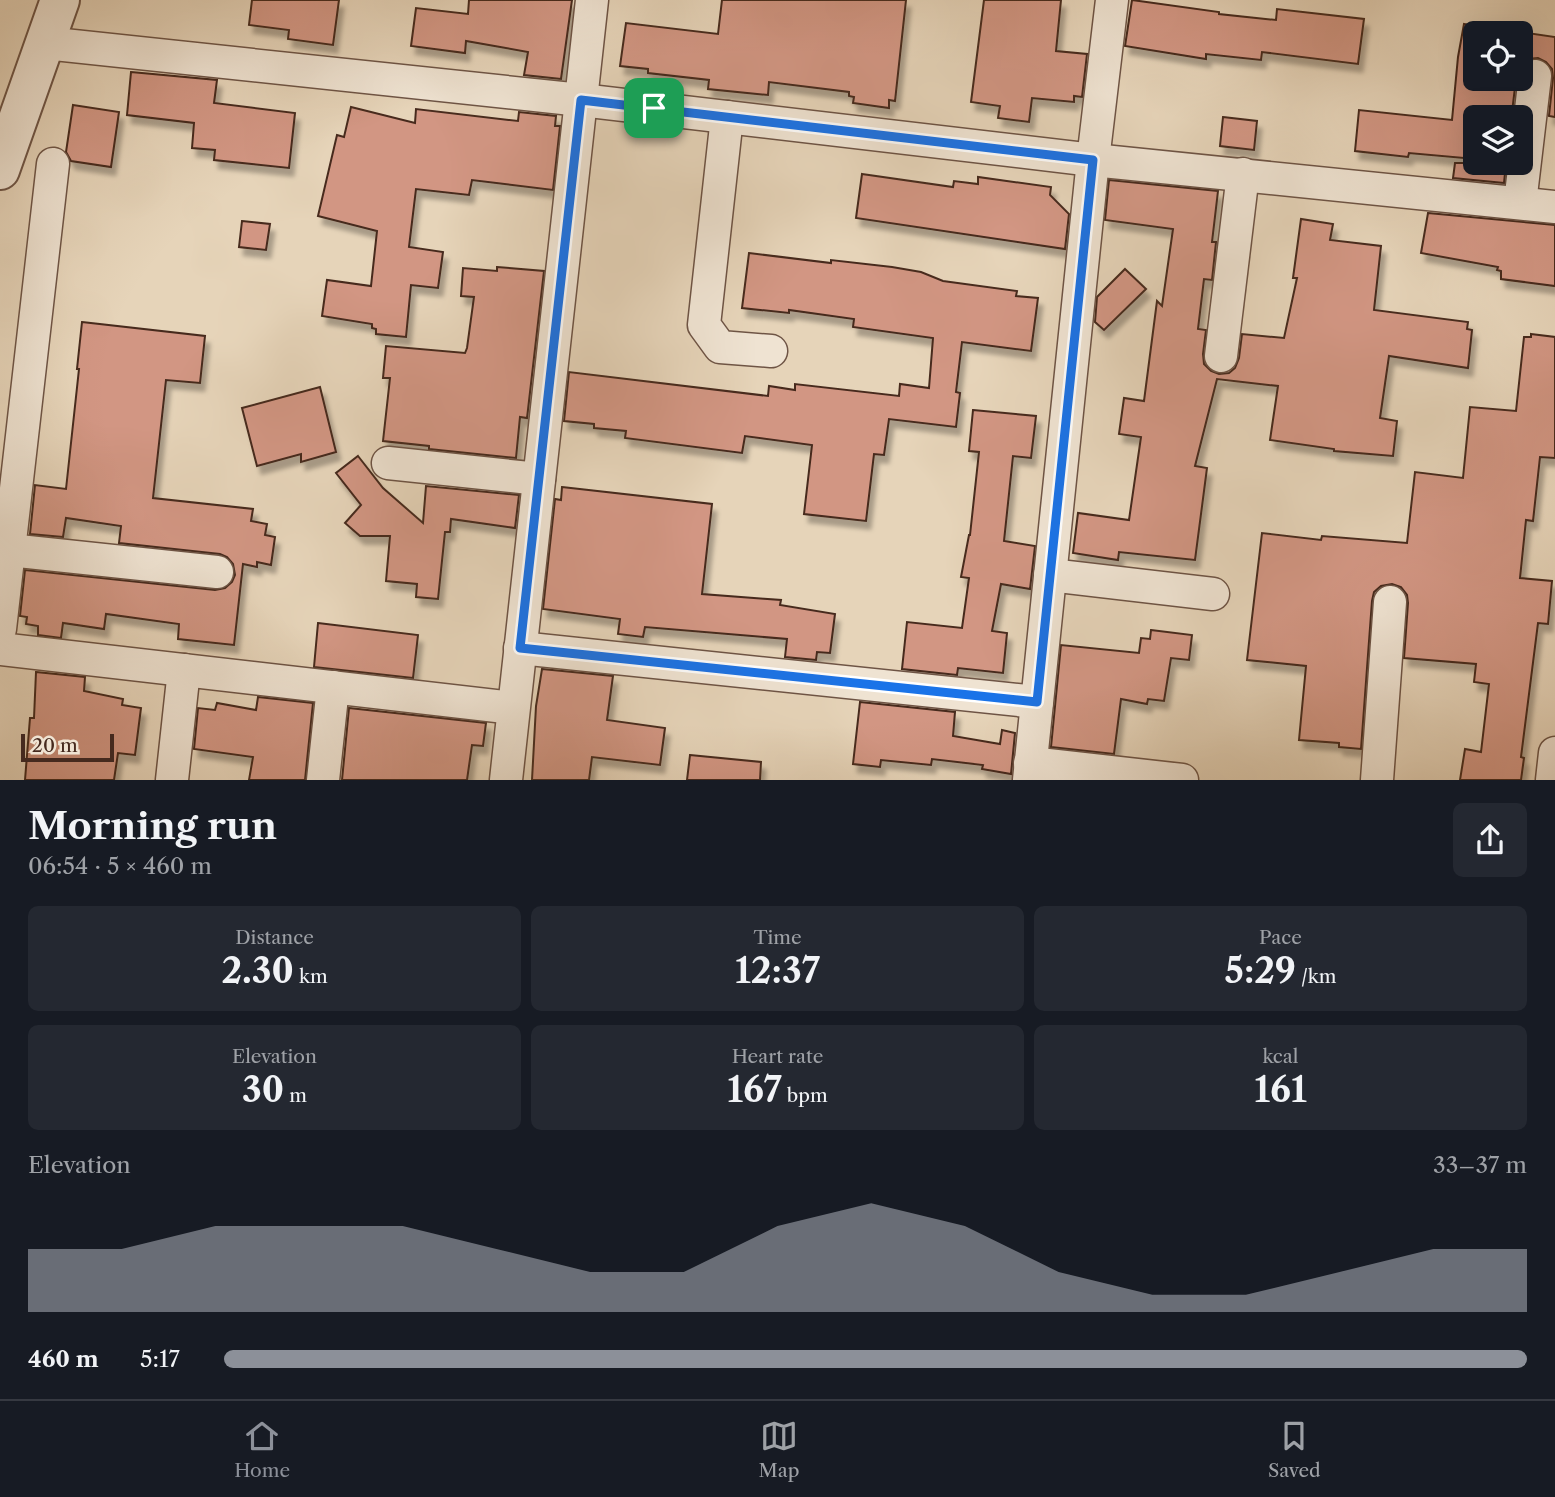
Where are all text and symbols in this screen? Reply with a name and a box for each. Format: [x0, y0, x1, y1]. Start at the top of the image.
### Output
map controls [1463, 21, 1533, 175]
button: locate [1463, 21, 1533, 91]
pin [624, 78, 684, 138]
icon: arrive [635, 89, 673, 127]
button: layers [1463, 105, 1533, 175]
scale bar [21, 730, 114, 762]
text: 20 m [32, 734, 78, 757]
text: Morning run [28, 802, 277, 849]
button: share [1453, 803, 1527, 877]
text: 06:54 · 5 × 460 m [28, 852, 212, 880]
text: Distance [235, 926, 314, 949]
text: Time [753, 926, 802, 949]
text: Pace [1259, 926, 1302, 949]
text: 2.30 [221, 949, 294, 992]
text: 12:37 [735, 949, 820, 992]
text: 5:29 [1225, 949, 1296, 992]
text: km [294, 965, 328, 988]
text: /km [1296, 965, 1336, 988]
text: Elevation [232, 1045, 317, 1068]
text: Heart rate [732, 1045, 823, 1068]
text: kcal [1263, 1045, 1298, 1068]
text: 30 [242, 1068, 284, 1111]
text: 167 [727, 1068, 782, 1111]
text: 161 [1254, 1068, 1307, 1111]
text: m [284, 1084, 307, 1107]
text: bpm [782, 1084, 828, 1107]
text: Elevation [28, 1151, 131, 1179]
text: 33–37 m [1433, 1151, 1527, 1179]
text: 460 m [28, 1345, 99, 1373]
text: 5:17 [140, 1345, 180, 1373]
tab: Home [234, 1417, 290, 1482]
tab: Map [759, 1417, 799, 1482]
tab: Saved [1268, 1417, 1321, 1482]

